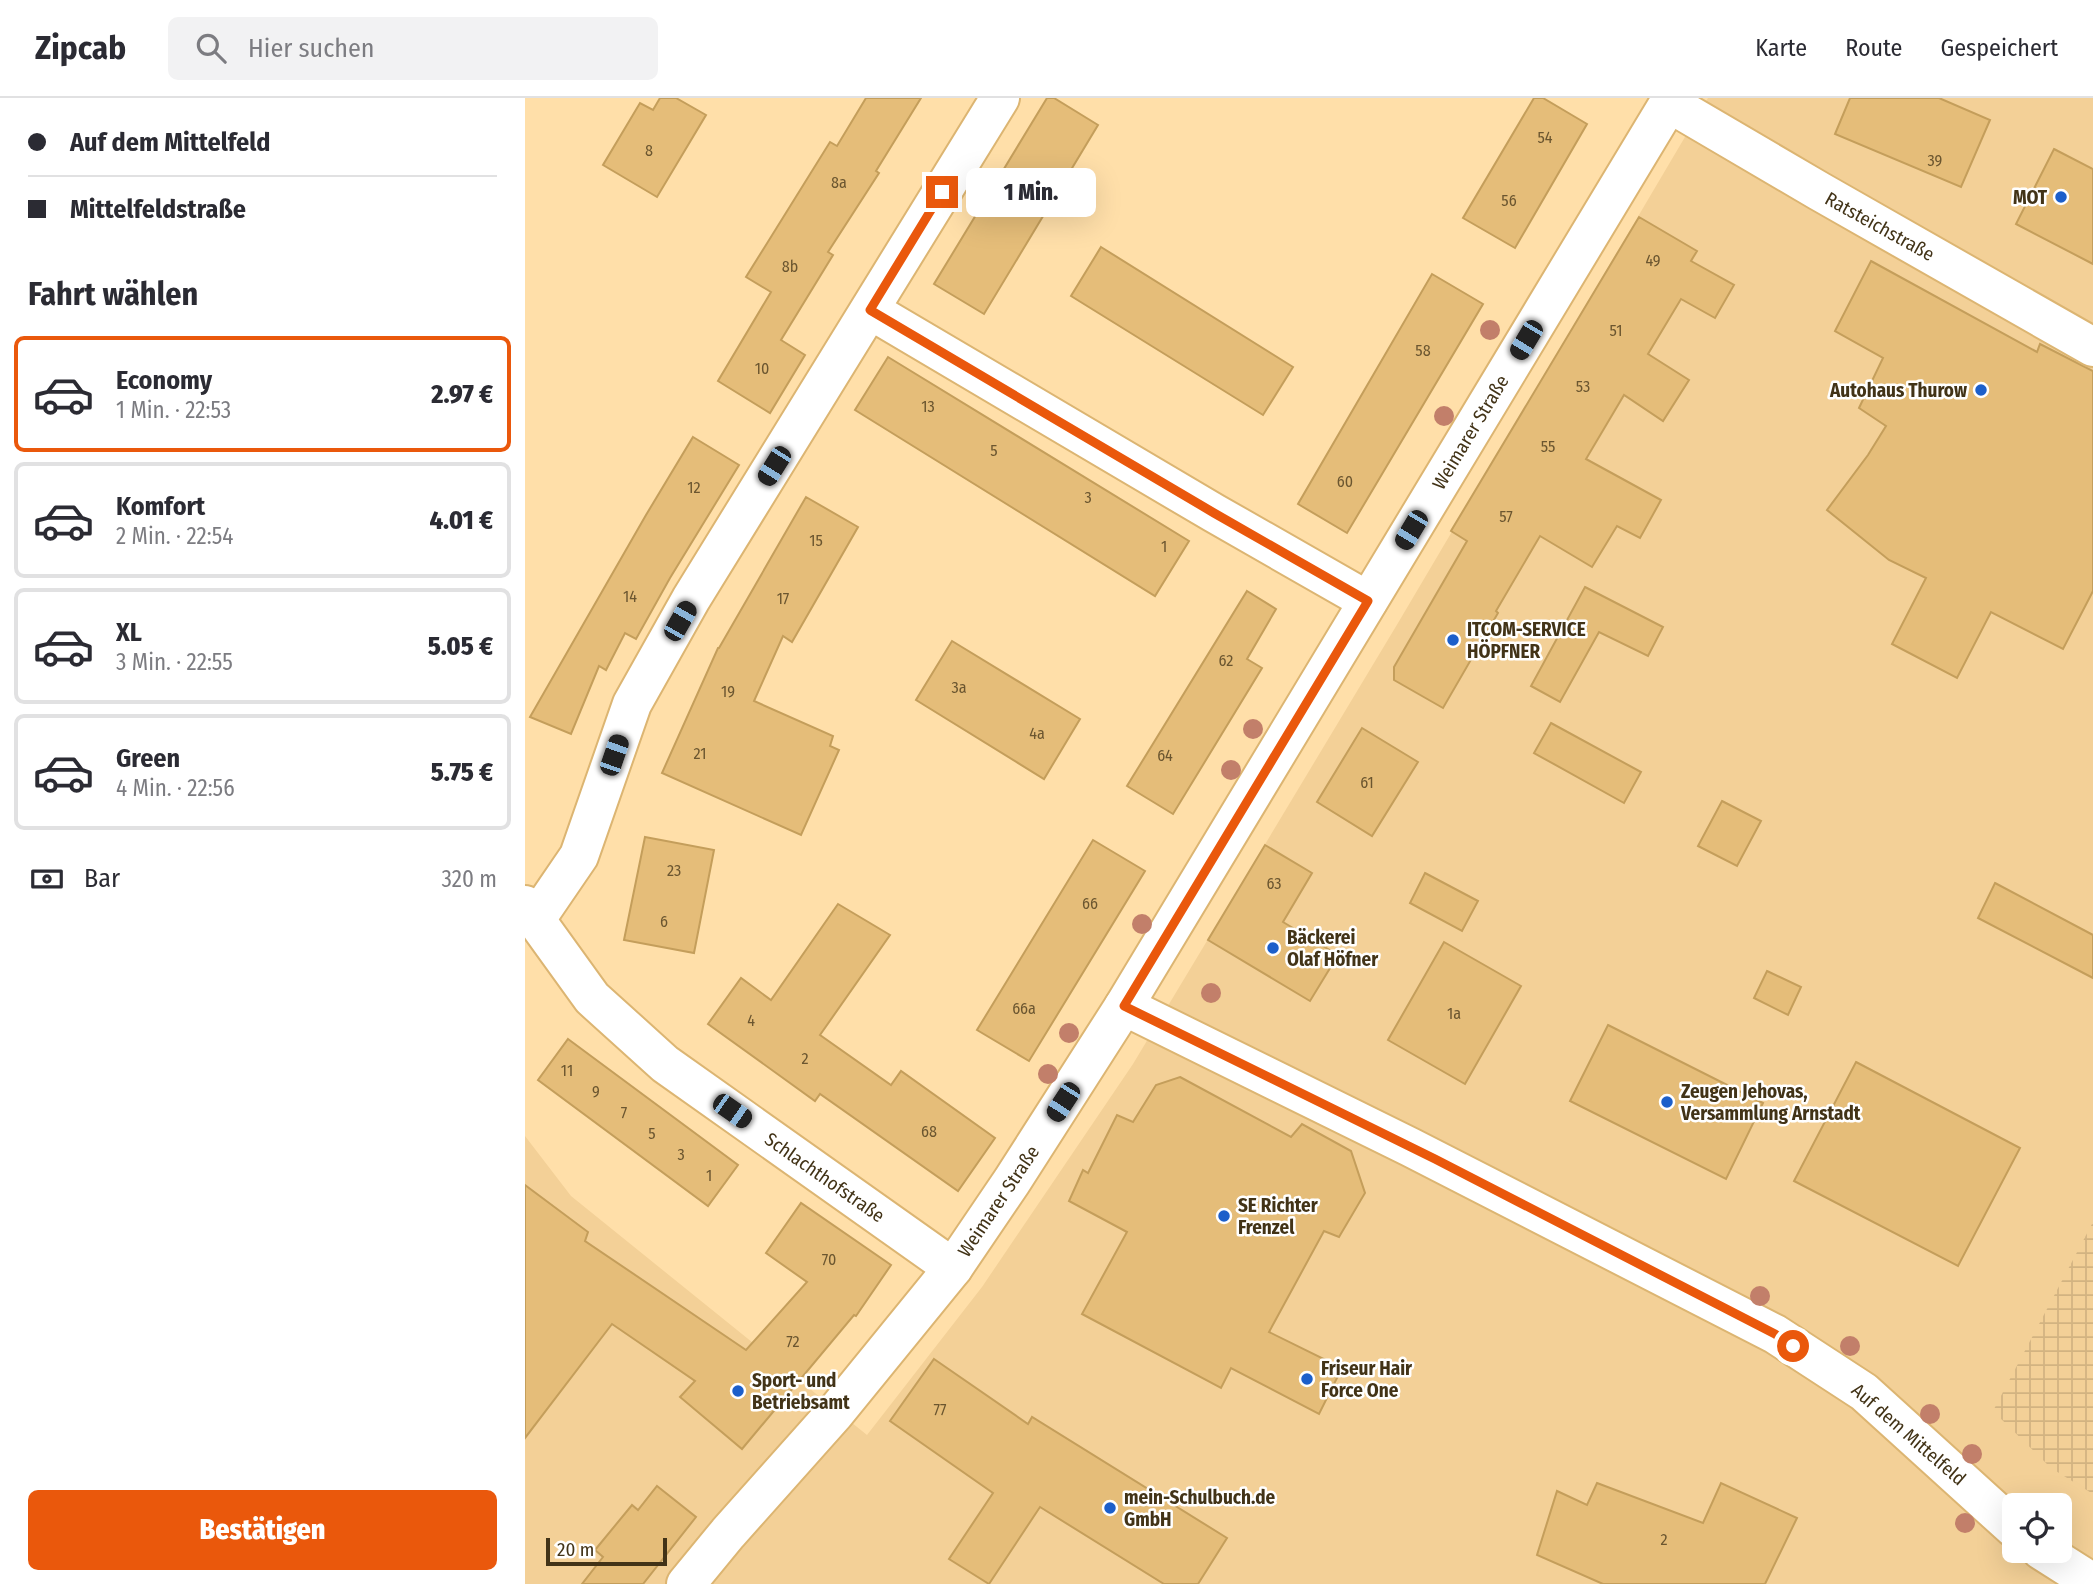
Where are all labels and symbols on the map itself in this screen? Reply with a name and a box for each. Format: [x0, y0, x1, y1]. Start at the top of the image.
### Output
house number: 54 [1537, 128, 1553, 147]
house number: 8 [645, 141, 653, 160]
house number: 39 [1928, 151, 1943, 170]
callout: 1 Min. [967, 168, 1096, 217]
house number: 8a [831, 173, 847, 192]
route end [926, 176, 958, 208]
place label: MOT [2013, 186, 2048, 209]
street label: Ratsteichstraße [1821, 187, 1938, 266]
marker: MOT [2053, 189, 2069, 205]
house number: 56 [1501, 191, 1517, 210]
house number: 49 [1645, 251, 1661, 270]
house number: 8b [782, 257, 798, 276]
car [1507, 317, 1546, 363]
house number: 51 [1610, 321, 1622, 340]
house number: 58 [1415, 341, 1431, 360]
house number: 10 [755, 359, 769, 378]
street label: Weimarer Straße [1427, 371, 1514, 494]
house number: 53 [1576, 377, 1590, 396]
place label: Autohaus Thurow [1829, 379, 1967, 402]
marker: Autohaus Thurow [1973, 382, 1989, 398]
house number: 13 [921, 397, 935, 416]
house number: 55 [1541, 437, 1555, 456]
house number: 5 [990, 441, 998, 460]
car [754, 443, 795, 489]
house number: 60 [1337, 472, 1353, 491]
house number: 12 [687, 478, 701, 497]
house number: 3 [1084, 488, 1092, 507]
car [1392, 507, 1431, 553]
house number: 57 [1499, 507, 1513, 526]
house number: 15 [809, 531, 823, 550]
house number: 1 [1161, 537, 1167, 556]
house number: 14 [623, 587, 637, 606]
house number: 17 [777, 589, 790, 608]
car [661, 598, 700, 644]
place label: ITCOM-SERVICE HÖPFNER [1467, 618, 1586, 663]
marker: ITCOM-SERVICE HÖPFNER [1445, 632, 1461, 648]
house number: 62 [1219, 651, 1233, 670]
house number: 3a [951, 678, 967, 697]
house number: 19 [721, 682, 735, 701]
house number: 4a [1029, 724, 1045, 743]
car [598, 732, 631, 778]
house number: 21 [694, 744, 706, 763]
house number: 64 [1157, 746, 1173, 765]
house number: 61 [1360, 773, 1374, 792]
house number: 23 [667, 861, 681, 880]
house number: 63 [1266, 874, 1282, 893]
house number: 66 [1082, 894, 1098, 913]
house number: 6 [660, 912, 668, 931]
place label: Bäckerei Olaf Höfner [1287, 926, 1379, 971]
marker: Bäckerei Olaf Höfner [1265, 940, 1281, 956]
house number: 66a [1012, 999, 1036, 1018]
house number: 1a [1447, 1004, 1461, 1023]
house number: 4 [747, 1011, 755, 1030]
house number: 2 [801, 1049, 809, 1068]
house number: 11 [561, 1061, 573, 1080]
car [1043, 1079, 1084, 1125]
place label: Zeugen Jehovas, Versammlung Arnstadt [1680, 1080, 1861, 1125]
house number: 9 [592, 1082, 600, 1101]
car [709, 1090, 756, 1132]
marker: Zeugen Jehovas, Versammlung Arnstadt [1659, 1094, 1675, 1110]
house number: 7 [621, 1103, 628, 1122]
house number: 68 [921, 1122, 937, 1141]
house number: 5 [648, 1124, 656, 1143]
street label: Schlachthofstraße [760, 1128, 889, 1227]
street label: Weimarer Straße [953, 1141, 1044, 1261]
house number: 3 [677, 1145, 685, 1164]
house number: 1 [706, 1166, 712, 1185]
place label: SE Richter Frenzel [1238, 1194, 1319, 1239]
marker: SE Richter Frenzel [1216, 1208, 1232, 1224]
house number: 70 [822, 1250, 836, 1269]
route start [1777, 1330, 1809, 1362]
house number: 72 [786, 1332, 800, 1351]
place label: Friseur Hair Force One [1321, 1357, 1413, 1402]
place label: Sport- und Betriebsamt [752, 1369, 850, 1414]
marker: Friseur Hair Force One [1299, 1371, 1315, 1387]
street label: Auf dem Mittelfeld [1847, 1379, 1970, 1490]
marker: Sport- und Betriebsamt [730, 1383, 746, 1399]
house number: 77 [933, 1400, 947, 1419]
place label: mein-Schulbuch.de GmbH [1124, 1486, 1276, 1531]
marker: mein-Schulbuch.de GmbH [1102, 1500, 1118, 1516]
house number: 2 [1660, 1530, 1668, 1549]
scale bar [546, 1535, 667, 1567]

